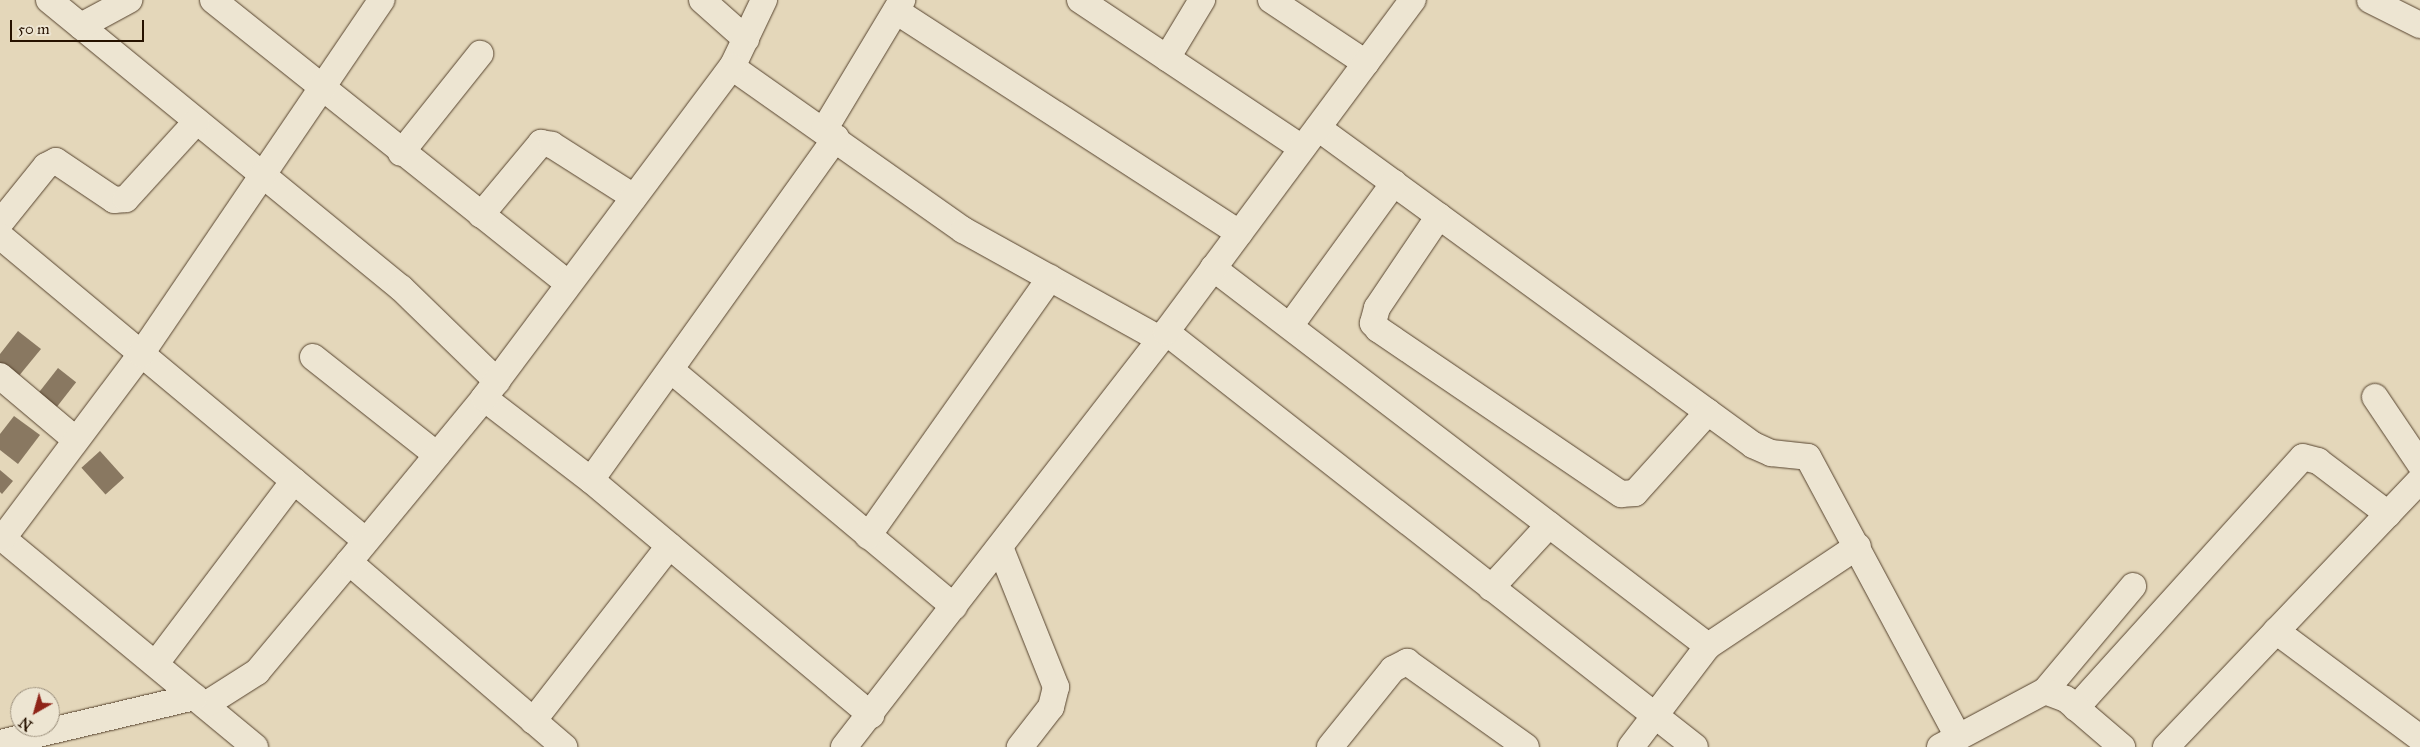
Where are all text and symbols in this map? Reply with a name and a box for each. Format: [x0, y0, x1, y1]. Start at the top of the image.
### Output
scale bar [12, 10, 146, 42]
text: 50 m [18, 20, 50, 38]
north arrow [10, 687, 60, 737]
text: N [16, 713, 36, 734]

